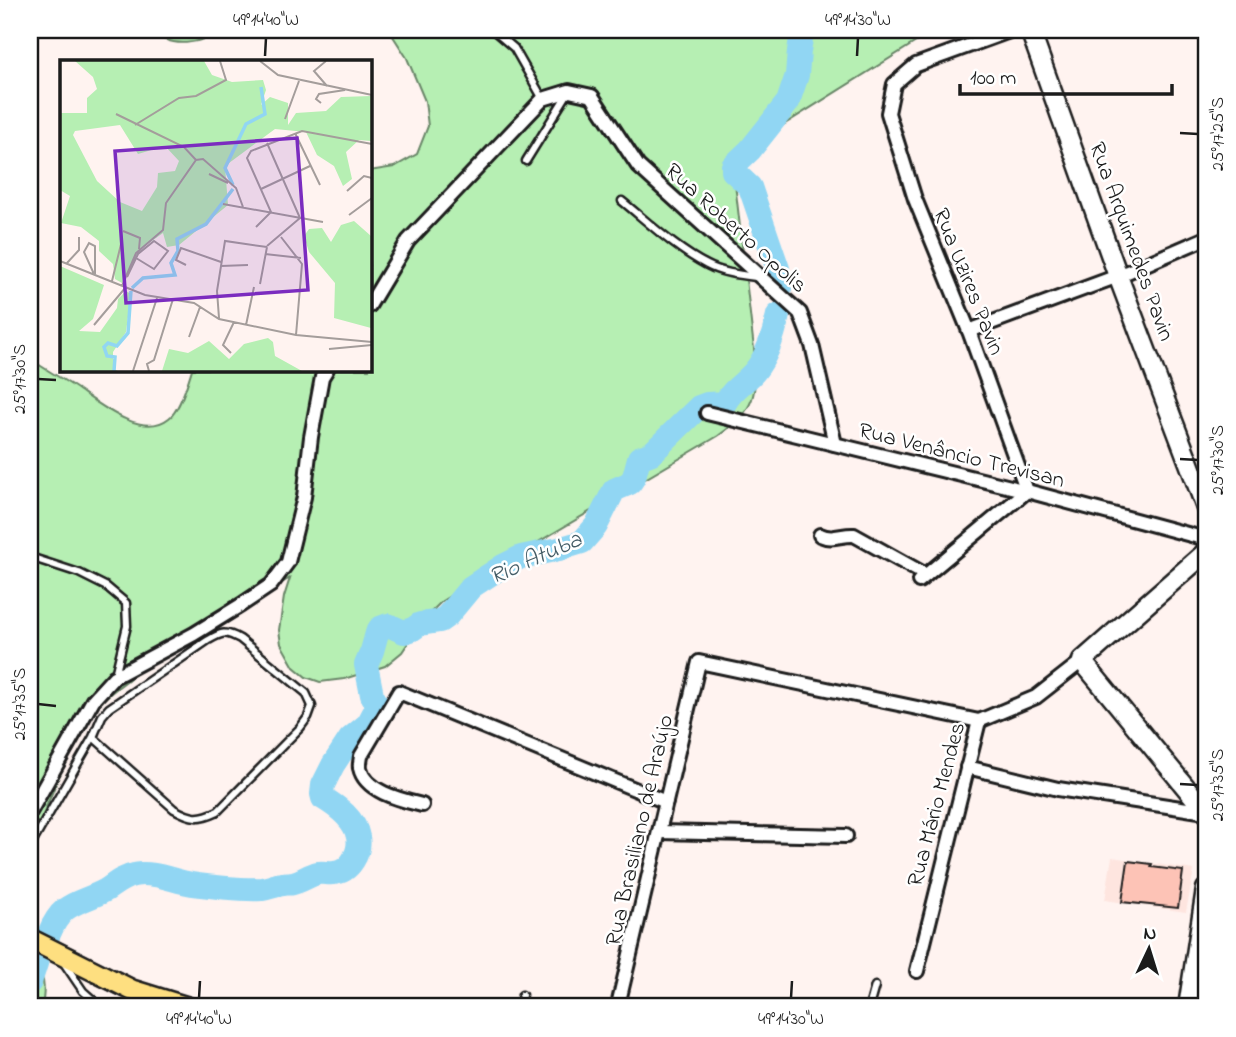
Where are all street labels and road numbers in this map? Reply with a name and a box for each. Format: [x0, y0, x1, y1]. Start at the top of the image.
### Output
street label: Rua Arquimedes Pavin [1079, 138, 1182, 346]
street label: Rua Roberto Opolis [657, 156, 814, 302]
street label: Rua Uzires Pavin [923, 203, 1012, 360]
street label: Rua Venâncio Trevisan [855, 415, 1068, 498]
street label: Rua Brasiliano de Araújo [598, 712, 683, 950]
street label: Rua Mário Mendes [900, 719, 975, 891]

